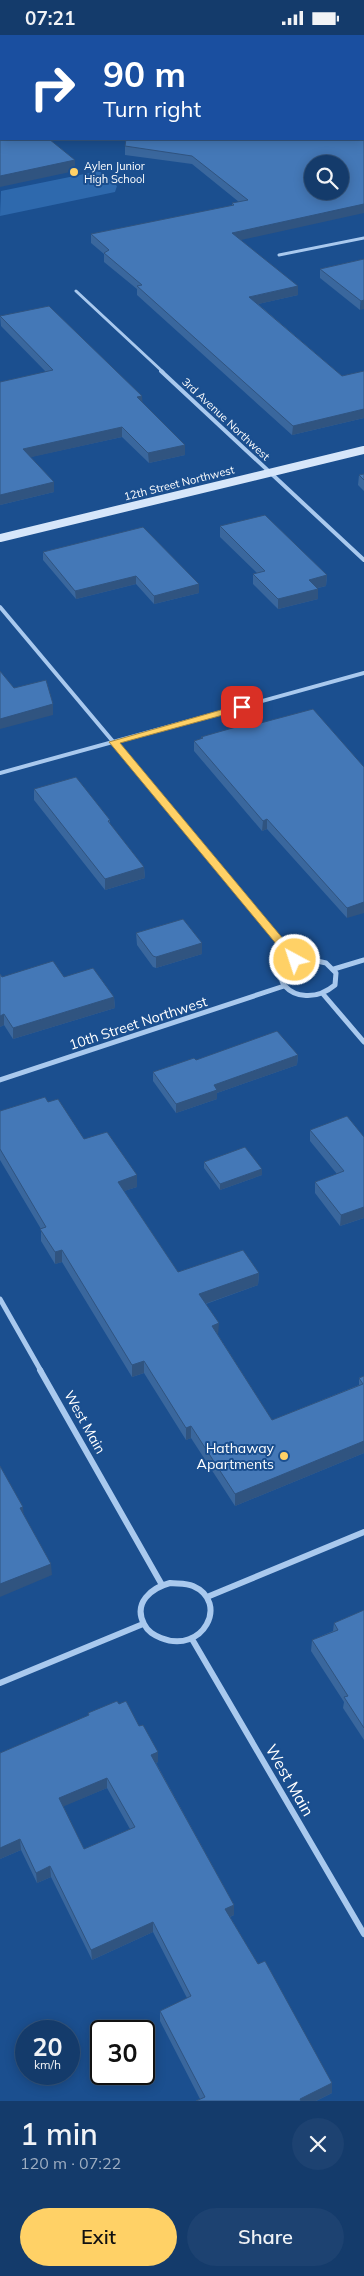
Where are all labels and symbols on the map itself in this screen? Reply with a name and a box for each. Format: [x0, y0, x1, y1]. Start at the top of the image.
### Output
place label: Aylen Junior High School [84, 159, 145, 186]
marker: Aylen Junior High School [68, 166, 80, 178]
street label: 3rd Avenue Northwest [179, 375, 273, 463]
street label: 12th Street Northwest [122, 462, 236, 504]
pin [221, 686, 263, 728]
position arrow [268, 933, 320, 985]
street label: 10th Street Northwest [67, 992, 209, 1054]
street label: West Main [60, 1387, 110, 1457]
place label: Hathaway Apartments [197, 1439, 275, 1473]
marker: Hathaway Apartments [278, 1450, 290, 1462]
street label: West Main [261, 1740, 319, 1820]
speed limit sign: 30 [90, 2020, 155, 2085]

